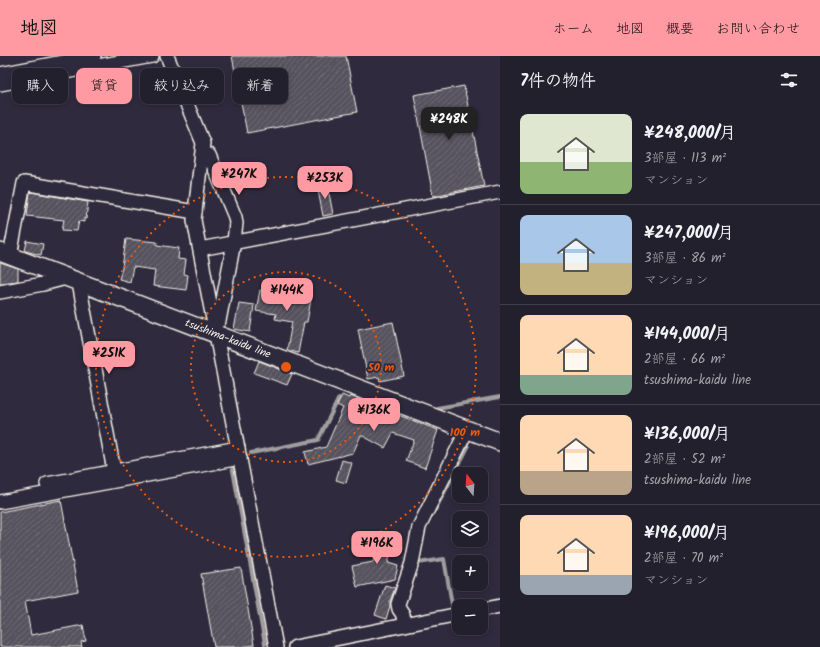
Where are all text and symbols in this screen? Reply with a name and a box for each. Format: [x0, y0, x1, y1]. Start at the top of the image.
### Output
text: 地図 [20, 14, 58, 44]
text: ホーム [553, 18, 594, 40]
text: 地図 [616, 18, 644, 40]
text: 概要 [666, 18, 694, 40]
text: お問い合わせ [716, 18, 800, 40]
chip: 購入 [12, 68, 68, 104]
chip: 賃貸 [76, 68, 132, 104]
chip: 絞り込み [140, 68, 224, 104]
chip: 新着 [232, 68, 288, 104]
text: 7件の物件 [520, 68, 596, 95]
icon: filters [778, 69, 800, 91]
pin: ¥248K [421, 107, 477, 141]
text: ¥248K [430, 109, 468, 130]
text: ¥248,000/月 [644, 120, 736, 147]
icon: home [552, 130, 600, 178]
text: 3部屋 · 113 m² [644, 148, 726, 169]
pin: ¥247K [211, 162, 267, 196]
text: ¥247K [221, 164, 257, 185]
pin: ¥253K [297, 166, 353, 200]
text: ¥253K [306, 168, 344, 189]
text: マンション [644, 170, 708, 191]
text: ¥247,000/月 [644, 220, 734, 247]
icon: home [552, 231, 600, 279]
text: 3部屋 · 86 m² [644, 248, 726, 269]
text: マンション [644, 270, 708, 291]
pin: ¥144K [259, 278, 315, 312]
text: ¥144K [270, 280, 304, 301]
street label: tsushima-kaidu line [182, 314, 274, 364]
text: ¥144,000/月 [644, 321, 731, 348]
icon: home [552, 331, 600, 379]
pin: ¥251K [81, 341, 137, 375]
text: ¥251K [92, 343, 126, 364]
text: 2部屋 · 66 m² [644, 349, 725, 370]
text: 50 m [367, 358, 395, 377]
centre of rings [279, 360, 293, 374]
text: tsushima-kaidu line [644, 370, 751, 391]
pin: ¥136K [346, 398, 402, 432]
text: ¥136K [357, 400, 391, 421]
text: ¥136,000/月 [644, 421, 731, 448]
text: 100 m [450, 423, 480, 442]
icon: home [552, 431, 600, 479]
text: 2部屋 · 52 m² [644, 449, 725, 470]
north arrow [452, 467, 488, 503]
map controls [452, 467, 488, 635]
text: tsushima-kaidu line [644, 470, 751, 491]
button: layers [452, 511, 488, 547]
text: ¥196,000/月 [644, 520, 730, 547]
pin: ¥196K [349, 531, 405, 565]
icon: home [552, 531, 600, 579]
text: ¥196K [360, 533, 394, 554]
text: 2部屋 · 70 m² [644, 548, 723, 569]
button: + [452, 555, 488, 591]
text: マンション [644, 570, 708, 591]
button: − [452, 599, 488, 635]

